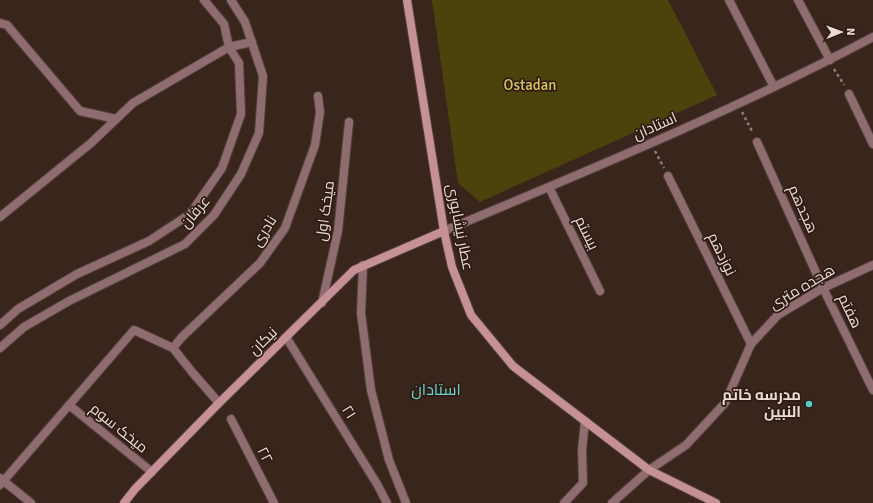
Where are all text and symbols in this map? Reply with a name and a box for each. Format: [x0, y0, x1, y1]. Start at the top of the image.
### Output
north arrow [821, 12, 861, 52]
text: N [844, 28, 857, 36]
park label: Ostadan [504, 76, 556, 94]
street label: استادان [630, 108, 680, 145]
street label: میخک اول [312, 180, 338, 242]
street label: عطار نیشابوری [442, 182, 477, 272]
street label: هجدهم [784, 182, 822, 236]
street label: عرفان [176, 192, 215, 232]
street label: نادری [248, 212, 281, 250]
street label: بیستم [570, 213, 603, 253]
street label: نوزدهم [703, 230, 740, 279]
street label: هجده متری [766, 260, 838, 314]
street label: هفتم [833, 291, 866, 331]
street label: نیکان [245, 323, 282, 360]
district label: استادان [411, 380, 461, 400]
place label: مدرسه خاتم النبین [722, 386, 801, 421]
street label: میخک سوم [86, 399, 152, 458]
marker: مدرسه خاتم النبین [804, 399, 814, 409]
street label: ۲۱ [338, 402, 360, 422]
street label: ۲۲ [253, 444, 277, 466]

